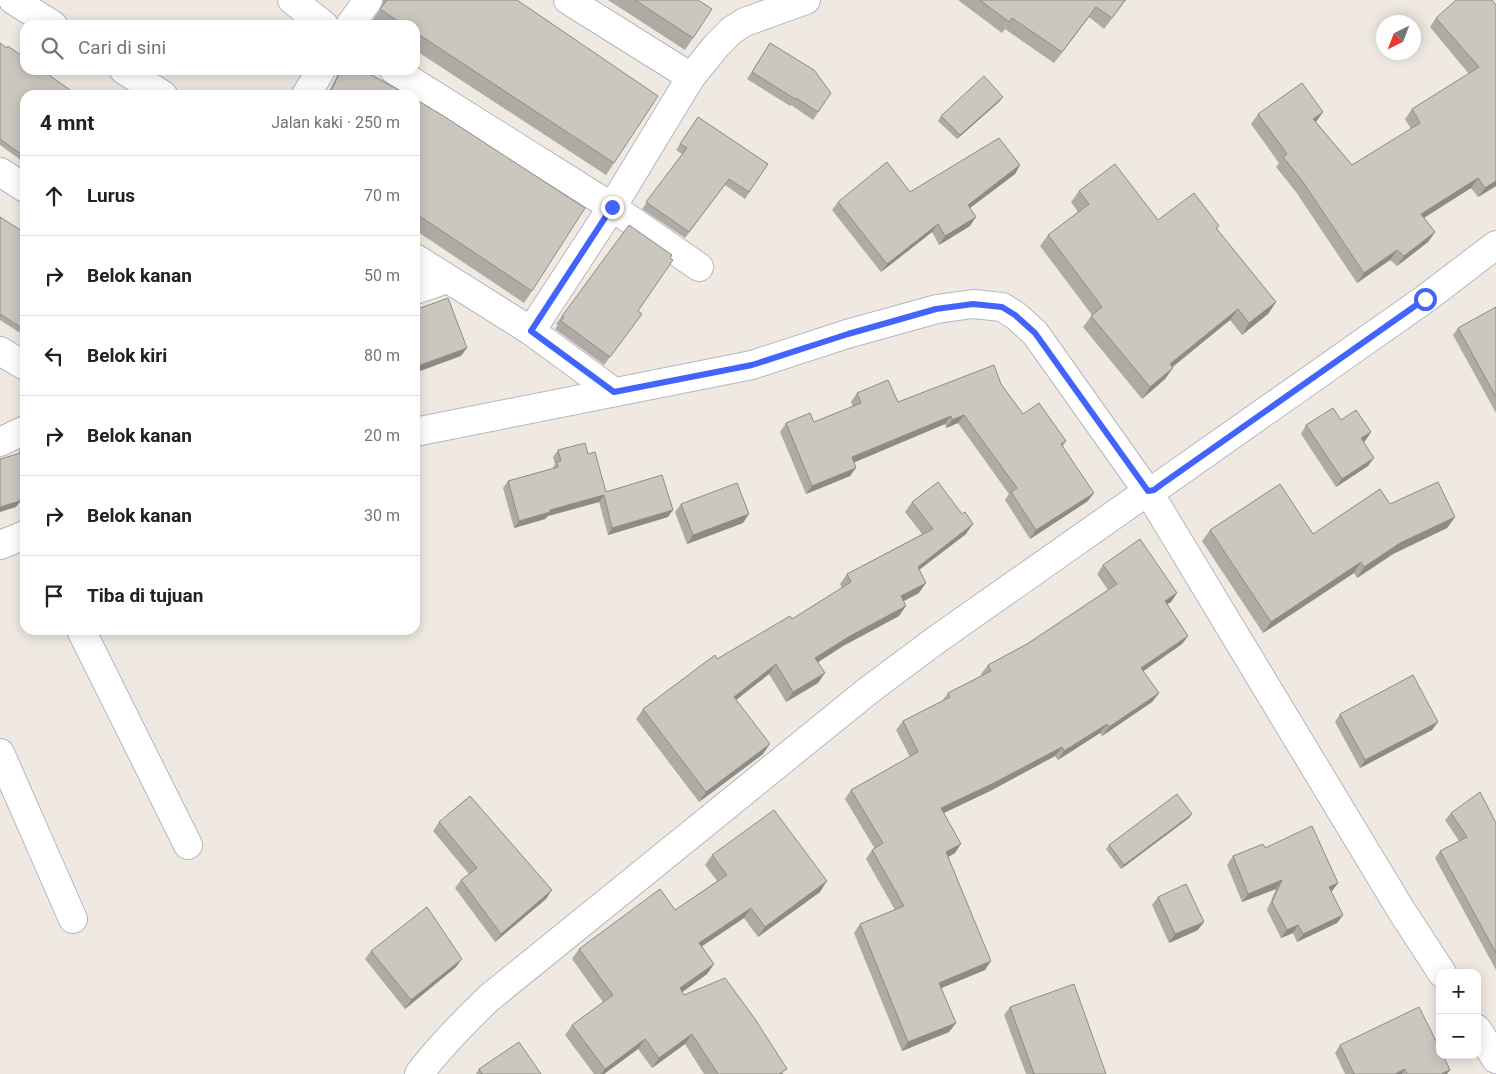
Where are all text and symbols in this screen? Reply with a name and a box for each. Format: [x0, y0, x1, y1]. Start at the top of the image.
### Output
north arrow [1376, 15, 1421, 60]
search box [20, 20, 420, 75]
icon: search [38, 34, 66, 62]
text: Cari di sini [78, 36, 166, 59]
text: 4 mnt [40, 111, 94, 135]
text: Jalan kaki · 250 m [271, 113, 400, 132]
icon: ahead [40, 182, 68, 210]
text: Lurus [87, 184, 135, 207]
text: 70 m [364, 186, 400, 205]
route end [601, 196, 624, 219]
icon: right [40, 262, 68, 290]
text: Belok kanan [87, 264, 192, 287]
text: 50 m [364, 266, 400, 285]
route start [1414, 288, 1437, 311]
icon: left [40, 342, 68, 370]
text: Belok kiri [87, 344, 167, 367]
text: 80 m [364, 346, 400, 365]
icon: right [40, 422, 68, 450]
text: Belok kanan [87, 424, 192, 447]
text: 20 m [364, 426, 400, 445]
icon: right [40, 502, 68, 530]
text: Belok kanan [87, 504, 192, 527]
text: 30 m [364, 506, 400, 525]
icon: arrive [40, 582, 68, 610]
text: Tiba di tujuan [87, 584, 203, 607]
map controls [1436, 969, 1481, 1059]
button: + [1436, 969, 1481, 1014]
button: − [1436, 1014, 1481, 1059]

